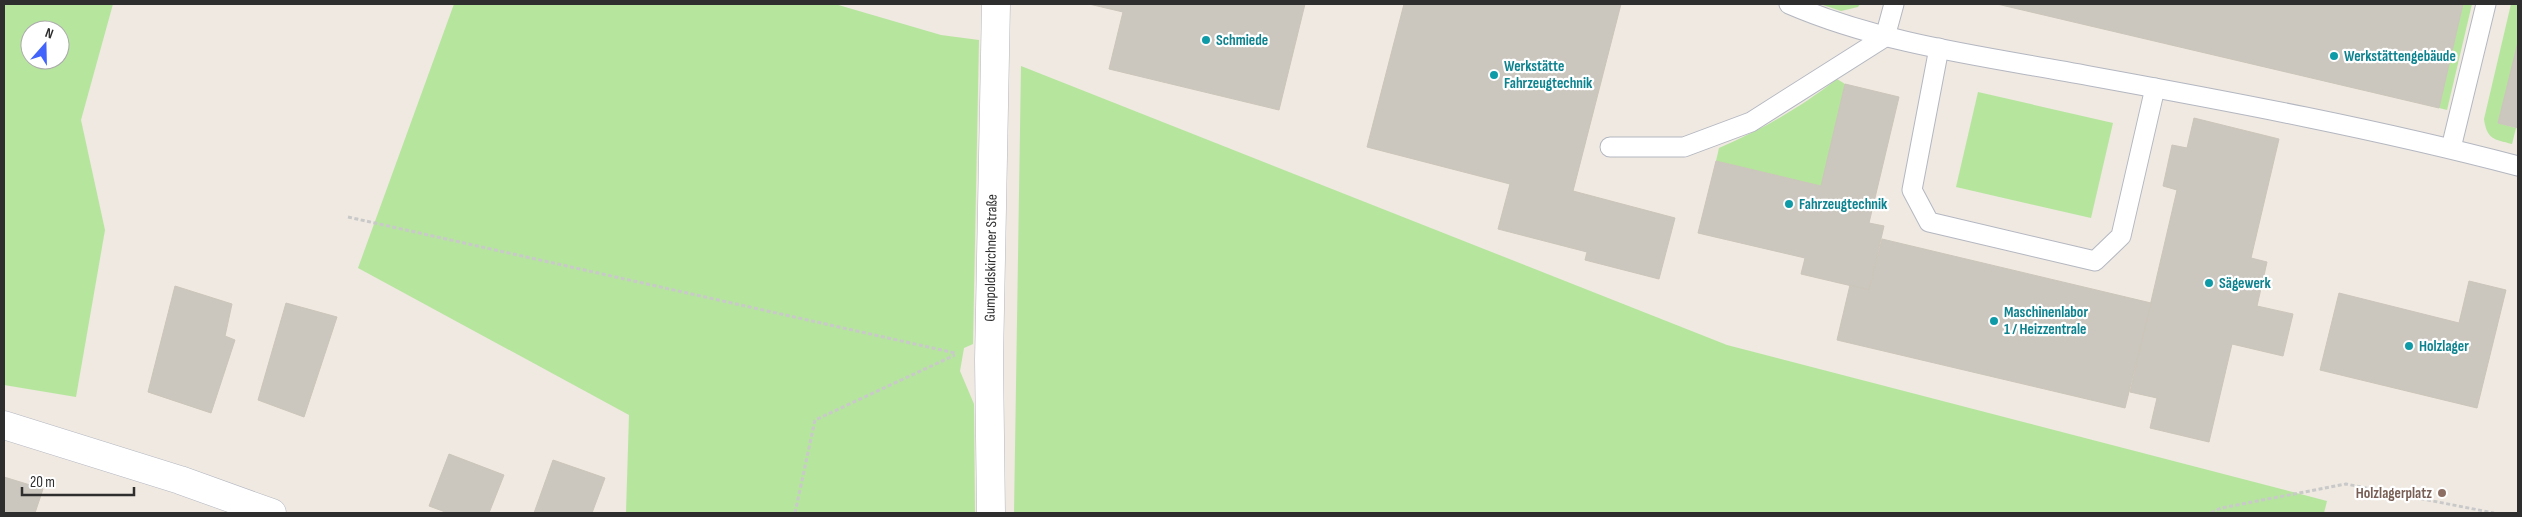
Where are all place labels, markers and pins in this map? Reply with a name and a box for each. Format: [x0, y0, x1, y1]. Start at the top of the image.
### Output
place label: Schmiede [1216, 31, 1268, 50]
marker: Schmiede [1200, 34, 1212, 46]
place label: Werkstättengebäude [2344, 47, 2456, 66]
marker: Werkstättengebäude [2328, 50, 2340, 62]
place label: Werkstätte Fahrzeugtechnik [1504, 57, 1593, 93]
marker: Werkstätte Fahrzeugtechnik [1488, 69, 1500, 81]
place label: Fahrzeugtechnik [1799, 195, 1888, 214]
marker: Fahrzeugtechnik [1783, 198, 1795, 210]
place label: Sägewerk [2219, 274, 2271, 293]
marker: Sägewerk [2203, 277, 2215, 289]
place label: Maschinenlabor 1 / Heizzentrale [2004, 303, 2088, 339]
marker: Maschinenlabor 1 / Heizzentrale [1988, 315, 2000, 327]
place label: Holzlager [2419, 337, 2469, 356]
marker: Holzlager [2403, 340, 2415, 352]
place label: Holzlagerplatz [2356, 484, 2432, 503]
marker: Holzlagerplatz [2436, 487, 2448, 499]

